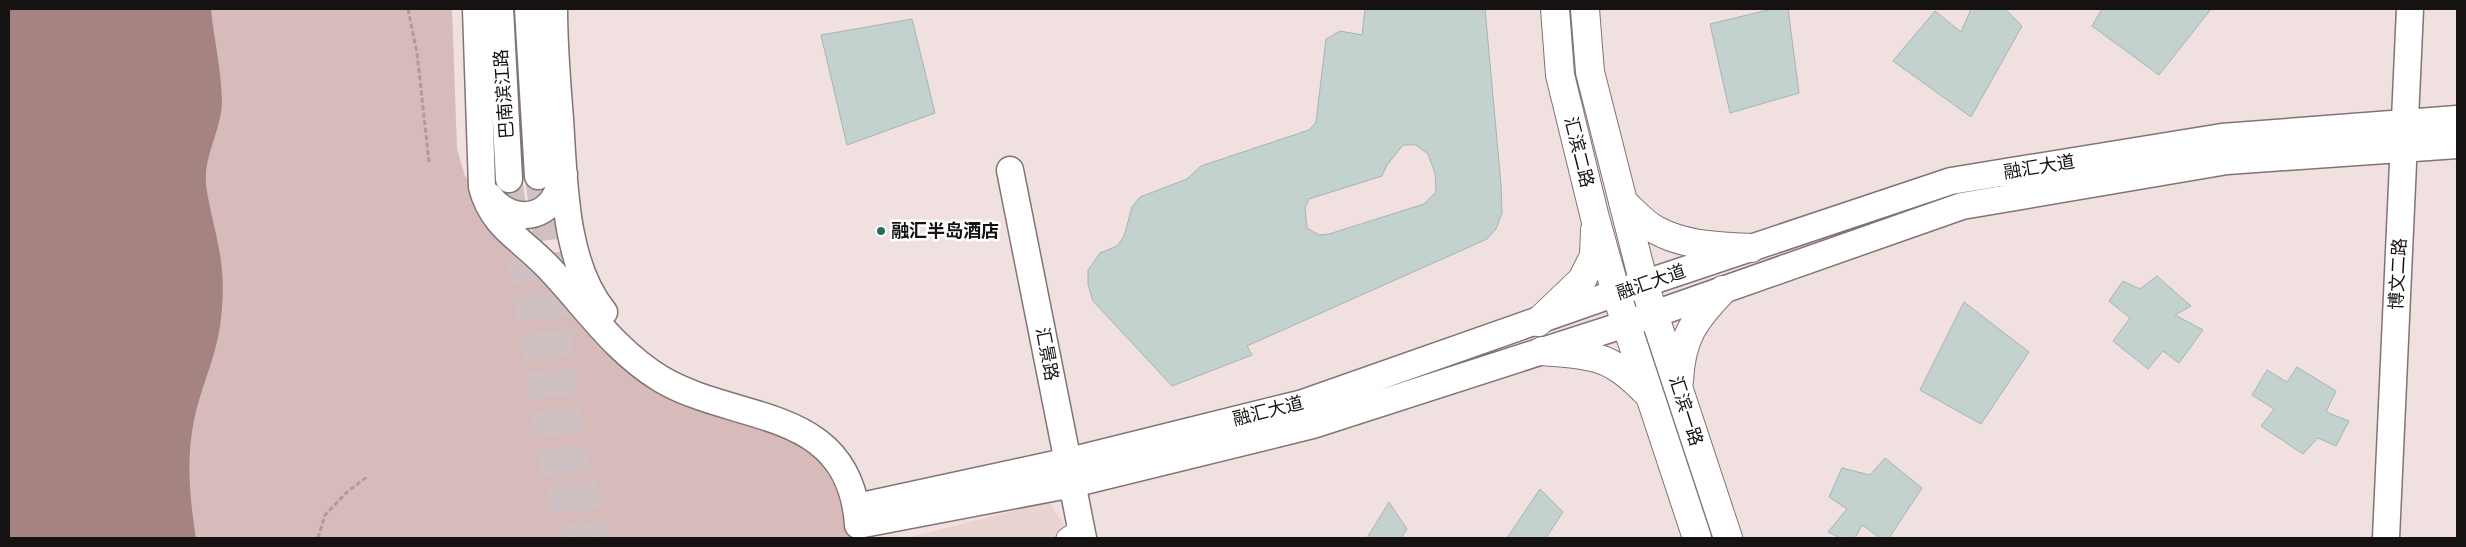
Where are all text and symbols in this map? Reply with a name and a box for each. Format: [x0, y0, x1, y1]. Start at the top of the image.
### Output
street label: 巴南滨江路 [491, 48, 517, 140]
street label: 汇滨二路 [1561, 115, 1597, 189]
street label: 融汇大道 [2002, 151, 2076, 183]
place label: 融汇半岛酒店 [891, 221, 999, 241]
marker: 融汇半岛酒店 [875, 225, 887, 237]
street label: 博文二路 [2386, 238, 2410, 310]
street label: 融汇大道 [1614, 261, 1688, 303]
street label: 汇景路 [1032, 326, 1062, 382]
street label: 汇滨一路 [1665, 374, 1707, 448]
street label: 融汇大道 [1231, 393, 1305, 429]

